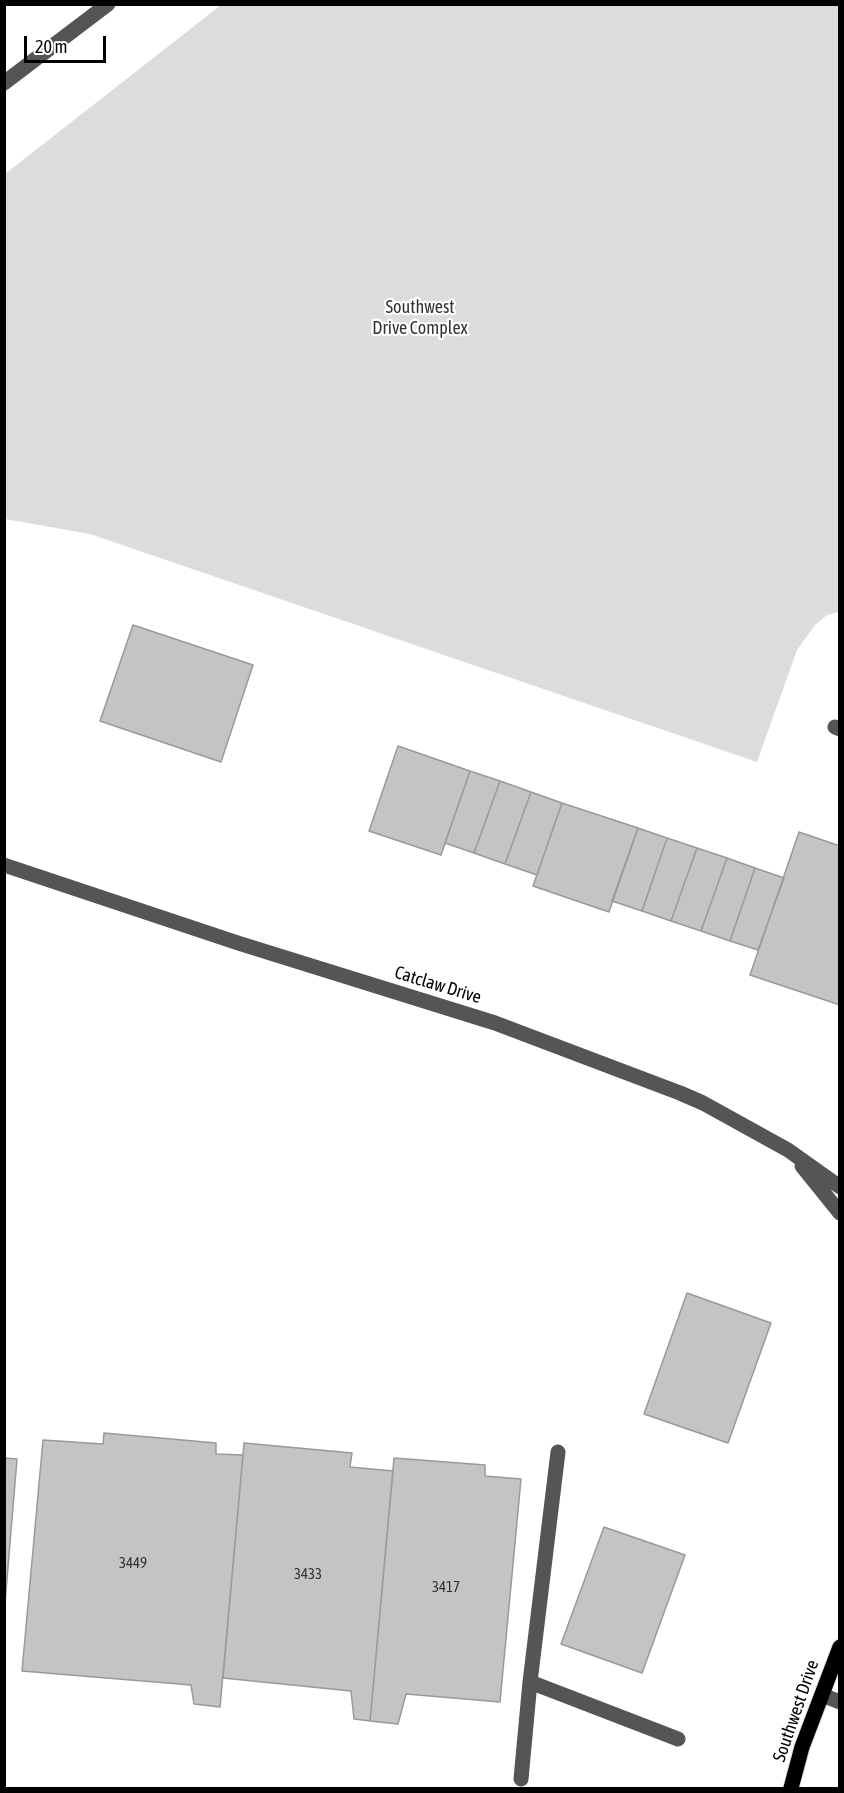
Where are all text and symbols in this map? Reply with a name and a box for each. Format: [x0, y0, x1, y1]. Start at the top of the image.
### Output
scale bar [27, 24, 110, 62]
text: 20 m [35, 36, 67, 57]
park label: Southwest Drive Complex [372, 296, 468, 338]
street label: Catclaw Drive [392, 962, 484, 1008]
house number: 3449 [119, 1554, 147, 1572]
house number: 3433 [294, 1565, 322, 1583]
house number: 3417 [432, 1578, 460, 1596]
street label: Southwest Drive [768, 1657, 824, 1765]

